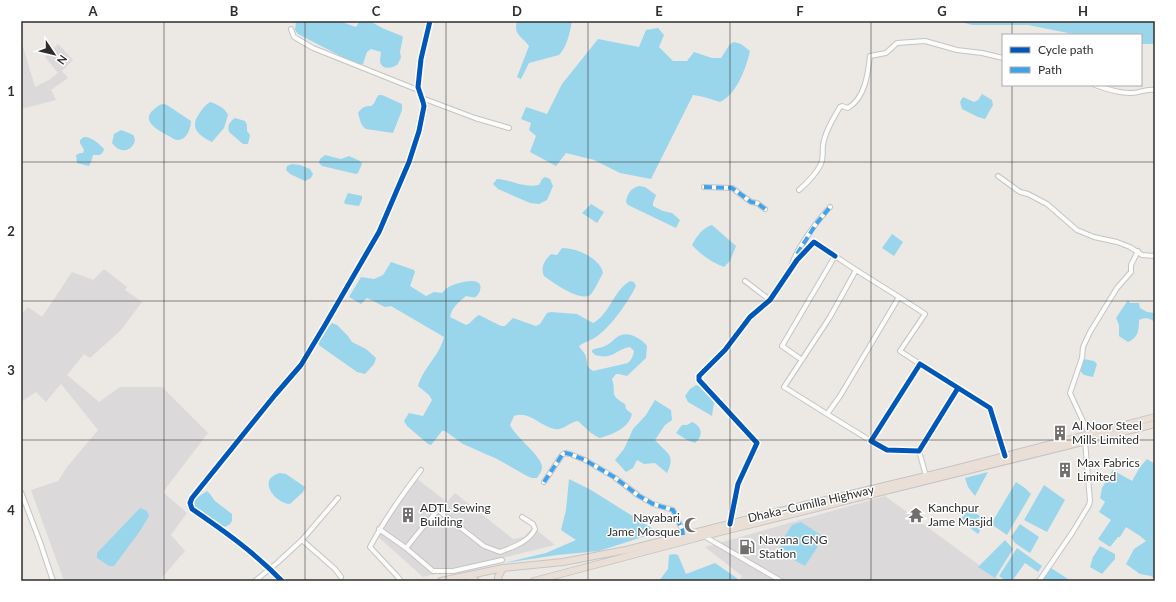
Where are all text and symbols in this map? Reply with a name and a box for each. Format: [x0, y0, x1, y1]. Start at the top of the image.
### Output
text: A [87, 3, 98, 19]
text: B [230, 3, 239, 19]
text: C [372, 3, 381, 19]
text: D [512, 3, 522, 19]
text: E [655, 3, 663, 19]
text: F [796, 3, 804, 19]
text: G [937, 3, 947, 19]
text: H [1078, 3, 1088, 19]
north arrow [34, 34, 74, 74]
legend [1002, 34, 1142, 86]
text: Cycle path [1038, 42, 1093, 57]
text: N [55, 53, 70, 67]
text: Path [1038, 62, 1062, 77]
text: 1 [7, 83, 15, 99]
text: 2 [7, 223, 15, 239]
text: 3 [7, 362, 15, 378]
place label: Al Noor Steel Mills Limited [1072, 418, 1142, 447]
building icon: Al Noor Steel Mills Limited [1051, 424, 1069, 442]
place label: Max Fabrics Limited [1077, 455, 1140, 484]
building icon: Max Fabrics Limited [1056, 461, 1074, 479]
street label: Dhaka–Cumilla Highway [746, 482, 876, 525]
place label: ADTL Sewing Building [420, 500, 491, 529]
place label: Kanchpur Jame Masjid [928, 500, 993, 529]
text: 4 [7, 502, 15, 518]
building icon: ADTL Sewing Building [399, 506, 417, 524]
temple icon: Kanchpur Jame Masjid [907, 506, 925, 524]
place label: Nayabari Jame Mosque [607, 510, 680, 539]
mosque icon: Nayabari Jame Mosque [683, 516, 701, 534]
place label: Navana CNG Station [759, 532, 828, 561]
fuel station icon: Navana CNG Station [738, 538, 756, 556]

